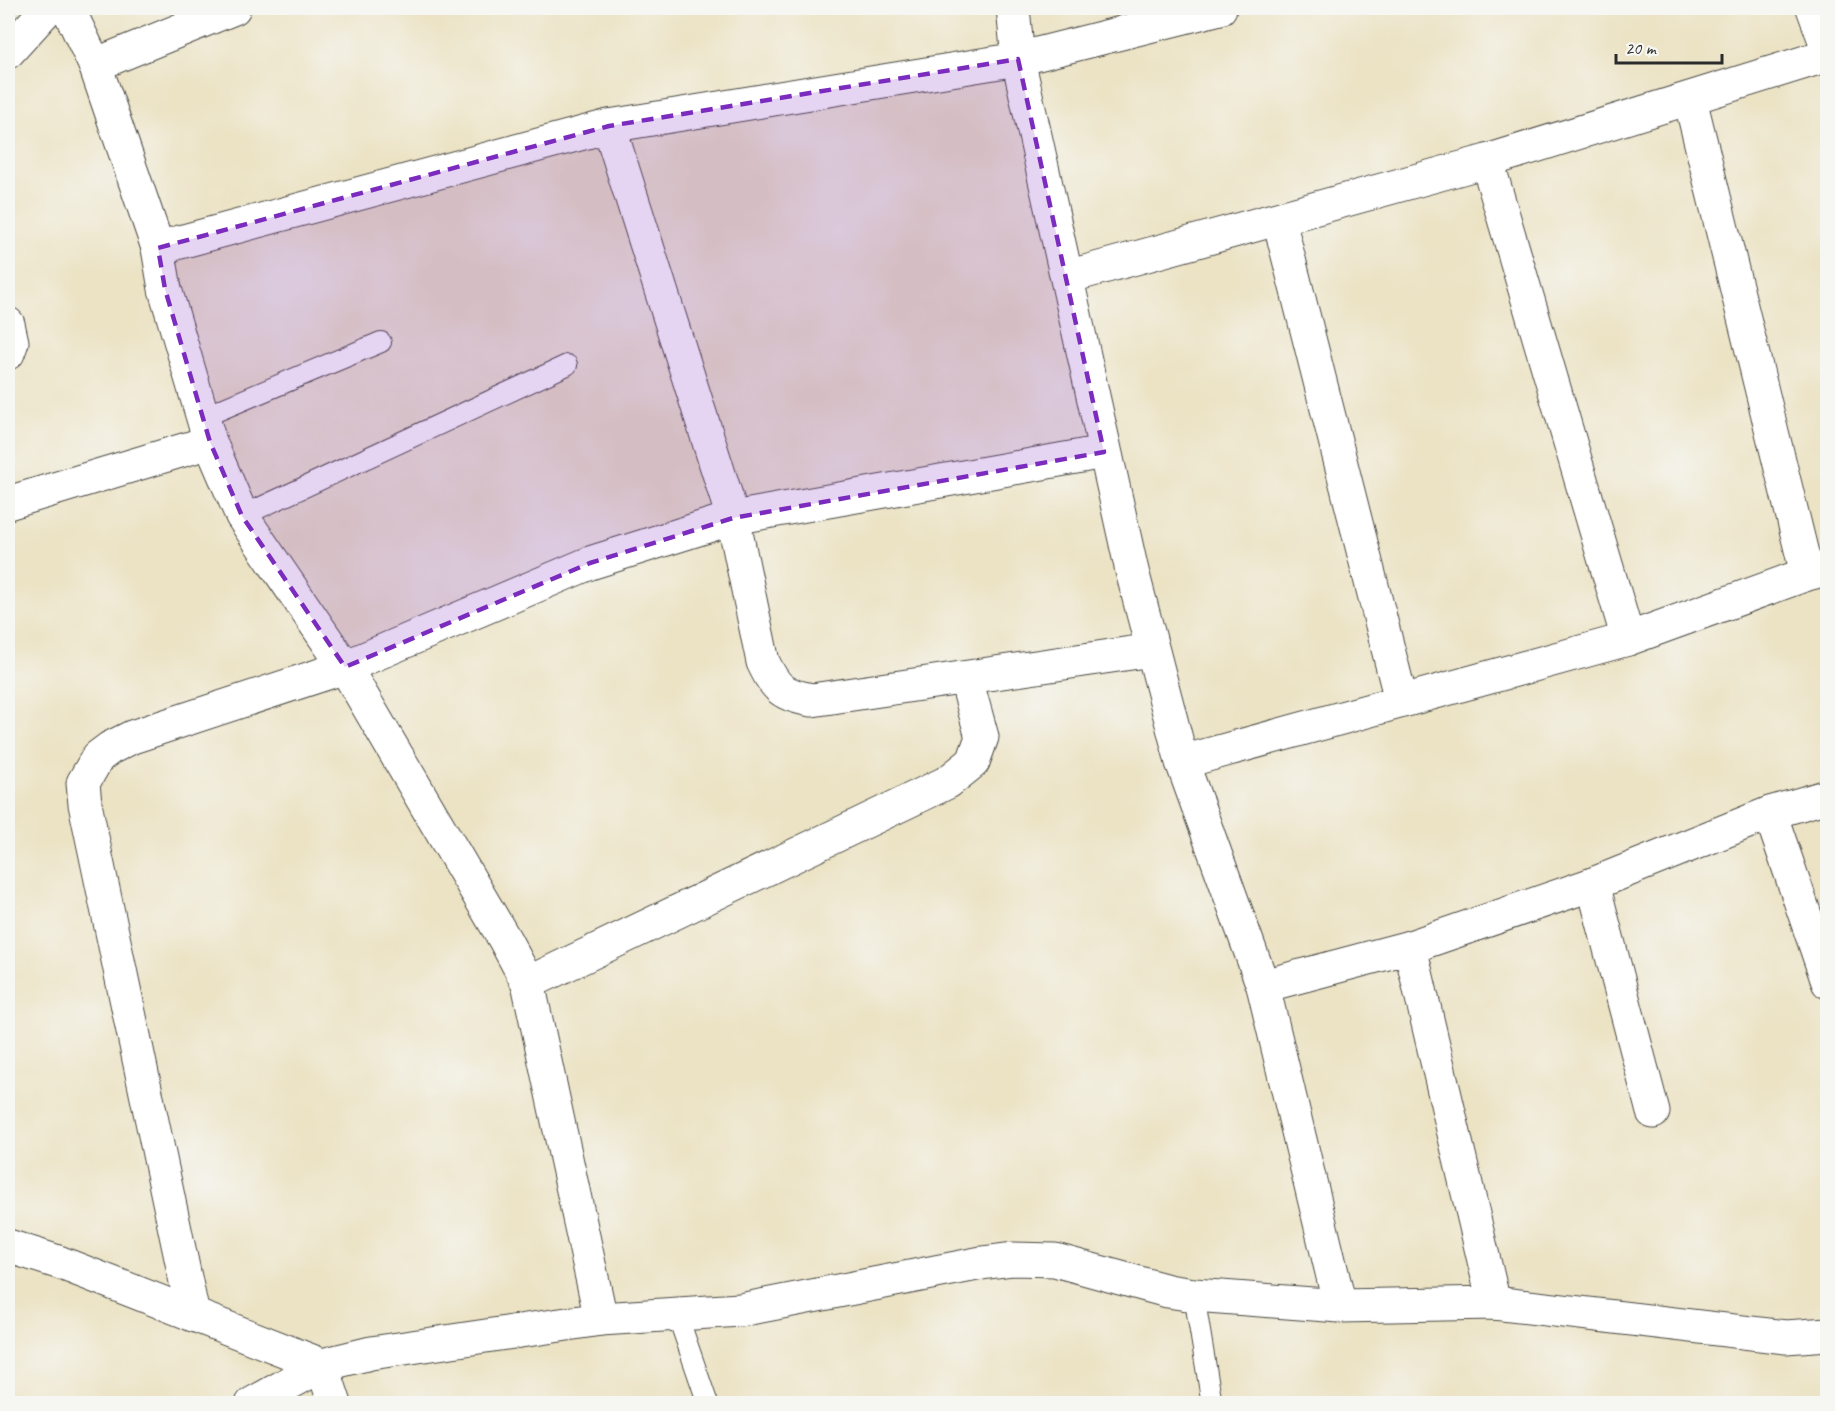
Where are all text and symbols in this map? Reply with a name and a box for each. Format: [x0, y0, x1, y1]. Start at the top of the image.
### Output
scale bar [1616, 27, 1722, 65]
text: 20 m [1625, 37, 1658, 59]

